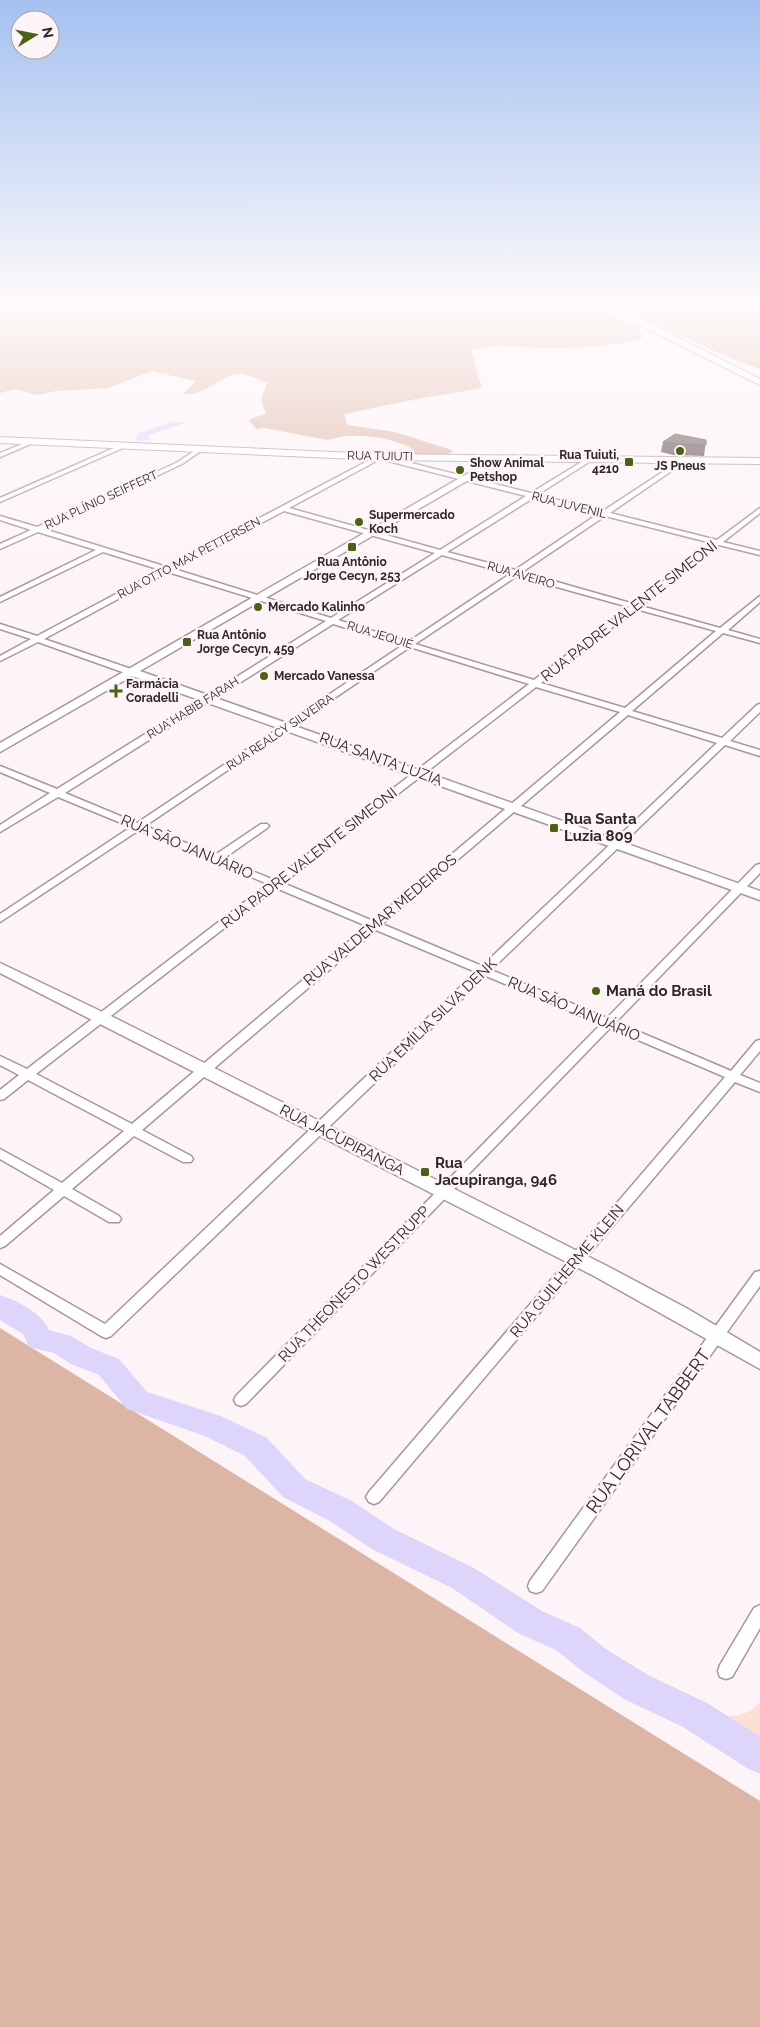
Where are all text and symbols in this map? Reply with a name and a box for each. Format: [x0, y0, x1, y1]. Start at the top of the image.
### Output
north arrow [10, 10, 60, 60]
text: N [39, 26, 57, 39]
marker: JS Pneus [674, 445, 686, 457]
street label: RUA TUIUTI [347, 448, 413, 464]
place label: Rua Tuiuti, 4210 [559, 448, 619, 476]
place label: Show Animal Petshop [470, 456, 544, 484]
marker: Rua Tuiuti, 4210 [623, 456, 635, 468]
place label: JS Pneus [654, 459, 706, 473]
marker: Show Animal Petshop [454, 464, 466, 476]
street label: RUA PLÍNIO SEIFFERT [42, 467, 160, 532]
street label: RUA JUVENIL [530, 489, 608, 521]
place label: Supermercado Koch [369, 508, 455, 536]
street label: RUA OTTO MAX PETTERSEN [115, 514, 263, 602]
marker: Supermercado Koch [353, 516, 365, 528]
street label: RUA PADRE VALENTE SIMEONI [537, 537, 721, 685]
marker: Rua Antônio Jorge Cecyn, 253 [346, 541, 358, 553]
place label: Rua Antônio Jorge Cecyn, 253 [304, 555, 401, 583]
street label: RUA AVEIRO [486, 559, 556, 591]
place label: Mercado Kalinho [268, 600, 365, 614]
marker: Mercado Kalinho [252, 601, 264, 613]
street label: RUA JEQUIÉ [345, 618, 415, 652]
place label: Rua Antônio Jorge Cecyn, 459 [197, 628, 294, 656]
marker: Rua Antônio Jorge Cecyn, 459 [181, 636, 193, 648]
place label: Mercado Vanessa [274, 669, 375, 683]
marker: Mercado Vanessa [258, 670, 270, 682]
street label: RUA HABIB FARAH [145, 674, 241, 742]
place label: Farmácia Coradelli [126, 677, 179, 705]
marker: Farmácia Coradelli [110, 685, 122, 697]
street label: RUA REALCY SILVEIRA [224, 691, 336, 773]
street label: RUA SANTA LUZIA [317, 728, 445, 790]
street label: RUA PADRE VALENTE SIMEONI [217, 784, 401, 932]
place label: Rua Santa Luzia 809 [564, 810, 637, 845]
street label: RUA SÃO JANUÁRIO [118, 811, 256, 883]
marker: Rua Santa Luzia 809 [548, 822, 560, 834]
street label: RUA VALDEMAR MEDEIROS [300, 851, 460, 989]
street label: RUA EMÍLIA SILVA DENK [366, 954, 501, 1086]
street label: RUA SÃO JANUÁRIO [505, 973, 643, 1045]
place label: Maná do Brasil [606, 982, 712, 1000]
marker: Maná do Brasil [590, 985, 602, 997]
street label: RUA JACUPIRANGA [277, 1101, 407, 1179]
place label: Rua Jacupiranga, 946 [435, 1154, 557, 1189]
marker: Rua Jacupiranga, 946 [419, 1166, 431, 1178]
street label: RUA GUILHERME KLEIN [506, 1201, 628, 1341]
street label: RUA THEONESTO WESTRUPP [275, 1202, 433, 1366]
street label: RUA LORIVAL TABBERT [581, 1345, 715, 1517]

